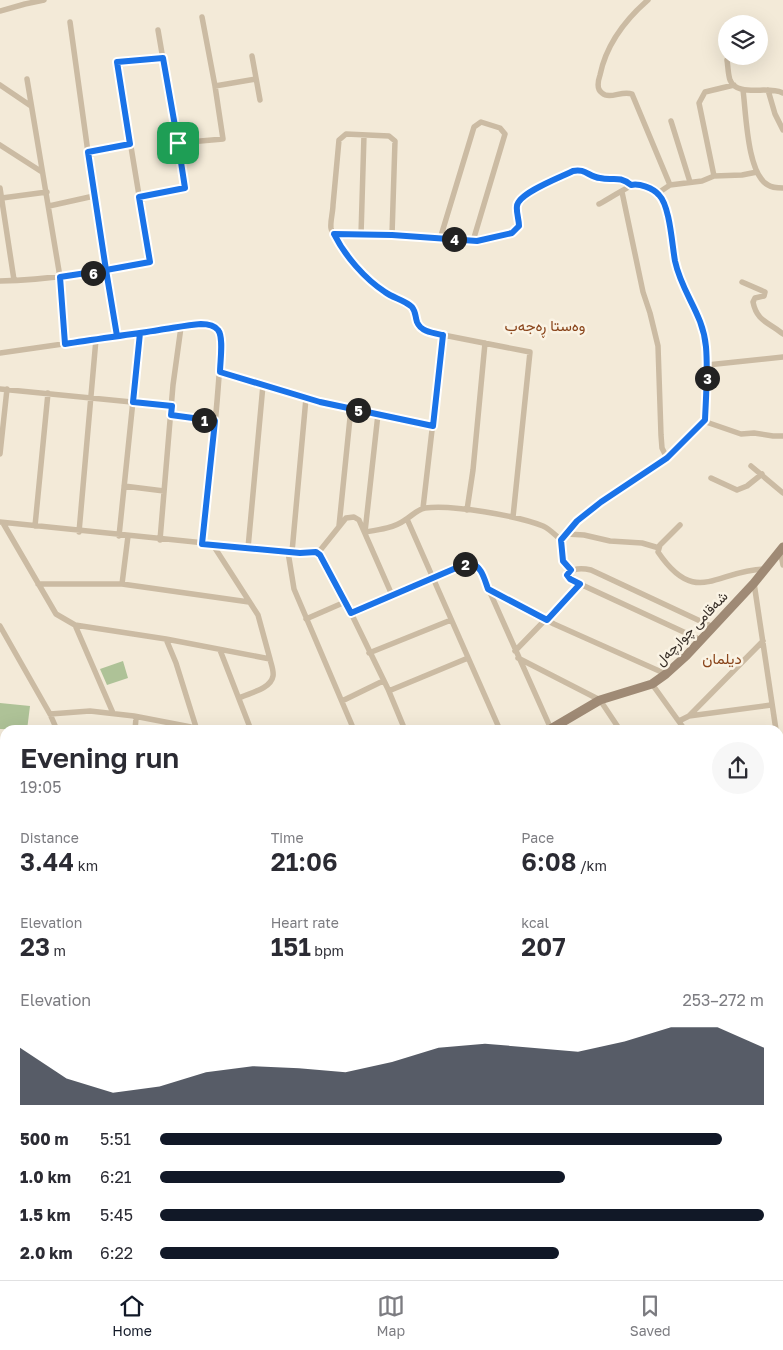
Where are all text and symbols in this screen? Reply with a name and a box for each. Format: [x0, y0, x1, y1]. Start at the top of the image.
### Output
map controls [718, 15, 768, 65]
button: layers [718, 15, 768, 65]
pin [157, 122, 199, 164]
icon: arrive [164, 129, 192, 157]
pin: 4 [442, 226, 466, 252]
text: 4 [450, 231, 459, 248]
pin: 6 [80, 260, 106, 286]
text: 6 [89, 265, 98, 282]
district label: وەستا ڕەجەب [505, 316, 585, 338]
pin: 3 [694, 366, 720, 390]
text: 3 [703, 370, 712, 387]
pin: 5 [346, 398, 370, 422]
text: 5 [354, 402, 363, 419]
pin: 1 [192, 408, 216, 432]
text: 1 [201, 412, 208, 429]
pin: 2 [452, 552, 478, 576]
text: 2 [461, 556, 470, 573]
street label: شەقامی چوارچەل [651, 587, 732, 670]
district label: دیلمان [702, 649, 742, 668]
text: Evening run [20, 741, 179, 774]
button: share [712, 742, 764, 794]
text: 19:05 [20, 777, 61, 797]
text: Distance [20, 829, 79, 846]
text: Time [271, 829, 304, 846]
text: Pace [521, 829, 554, 846]
text: 3.44 [20, 846, 74, 877]
text: 21:06 [271, 846, 338, 877]
text: 6:08 [521, 846, 576, 877]
text: km [74, 857, 98, 874]
text: /km [576, 857, 607, 874]
text: Elevation [20, 914, 82, 931]
text: Heart rate [271, 914, 339, 931]
text: kcal [521, 914, 549, 931]
text: 23 [20, 931, 50, 962]
text: 151 [271, 931, 311, 962]
text: 207 [521, 931, 566, 962]
text: m [50, 942, 66, 959]
text: bpm [311, 942, 344, 959]
text: Elevation [20, 990, 91, 1010]
text: 253–272 m [682, 990, 764, 1010]
text: 500 m [20, 1129, 69, 1149]
text: 5:51 [100, 1129, 131, 1149]
text: 1.0 km [20, 1167, 71, 1187]
text: 6:21 [100, 1167, 132, 1187]
text: 1.5 km [20, 1205, 70, 1225]
text: 5:45 [100, 1205, 133, 1225]
text: 2.0 km [20, 1243, 73, 1263]
text: 6:22 [100, 1243, 133, 1263]
tab: Home [112, 1292, 152, 1339]
tab: Map [377, 1292, 405, 1339]
tab: Saved [630, 1292, 671, 1339]

